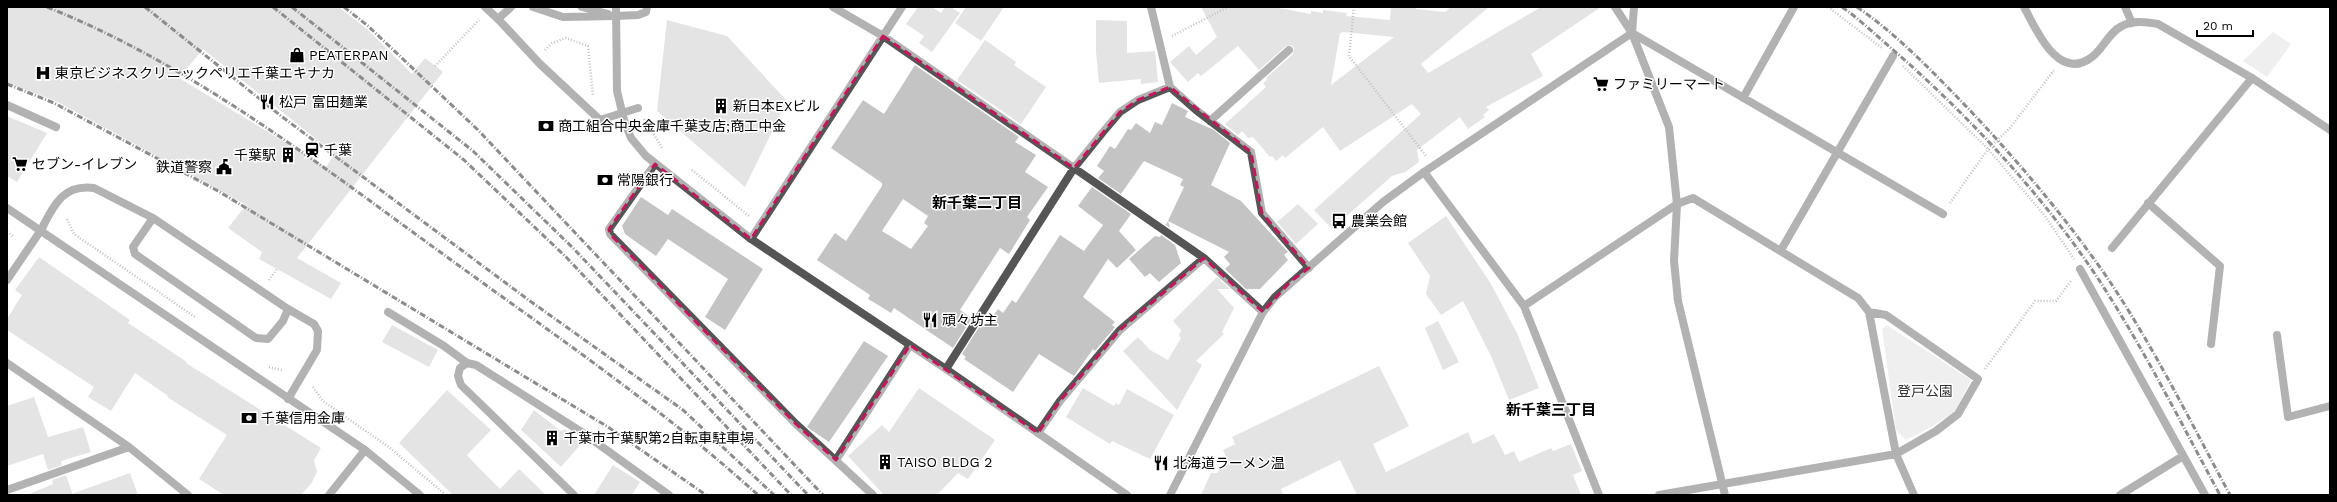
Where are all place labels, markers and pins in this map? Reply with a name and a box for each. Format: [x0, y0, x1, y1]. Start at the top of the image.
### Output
shop icon: PEATERPAN [288, 46, 306, 64]
place label: PEATERPAN [309, 47, 389, 63]
hospital icon: 東京ビジネスクリニックペリエ千葉エキナカ [34, 64, 52, 82]
place label: 東京ビジネスクリニックペリエ千葉エキナカ [55, 65, 335, 81]
supermarket icon: ファミリーマート [1592, 75, 1610, 93]
place label: ファミリーマート [1613, 76, 1725, 92]
restaurant icon: 松戸 富田麺業 [258, 93, 276, 111]
place label: 松戸 富田麺業 [279, 94, 368, 110]
building icon: 新日本EXビル [712, 97, 730, 115]
place label: 新日本EXビル [733, 98, 820, 114]
bank icon: 商工組合中央金庫千葉支店;商工中金 [537, 117, 555, 135]
place label: 商工組合中央金庫千葉支店;商工中金 [558, 118, 786, 134]
station icon: 千葉 [303, 141, 321, 159]
place label: 千葉 [324, 142, 352, 158]
building icon: 千葉駅 [279, 146, 297, 164]
place label: 千葉駅 [234, 147, 276, 163]
supermarket icon: セブン-イレブン [11, 155, 29, 173]
place label: セブン-イレブン [32, 156, 137, 172]
public building icon: 鉄道警察 [215, 158, 233, 176]
place label: 鉄道警察 [156, 159, 212, 175]
bank icon: 常陽銀行 [596, 171, 614, 189]
place label: 常陽銀行 [617, 172, 673, 188]
bus stop icon: 農業会館 [1330, 212, 1348, 230]
place label: 農業会館 [1351, 213, 1407, 229]
restaurant icon: 頑々坊主 [921, 311, 939, 329]
place label: 頑々坊主 [942, 312, 998, 328]
bank icon: 千葉信用金庫 [240, 409, 258, 427]
place label: 千葉信用金庫 [261, 410, 345, 426]
building icon: 千葉市千葉駅第2自転車駐車場 [543, 429, 561, 447]
place label: 千葉市千葉駅第2自転車駐車場 [564, 430, 754, 446]
building icon: TAISO BLDG 2 [876, 453, 894, 471]
place label: TAISO BLDG 2 [897, 454, 992, 470]
restaurant icon: 北海道ラーメン温 [1152, 454, 1170, 472]
place label: 北海道ラーメン温 [1173, 455, 1284, 471]

